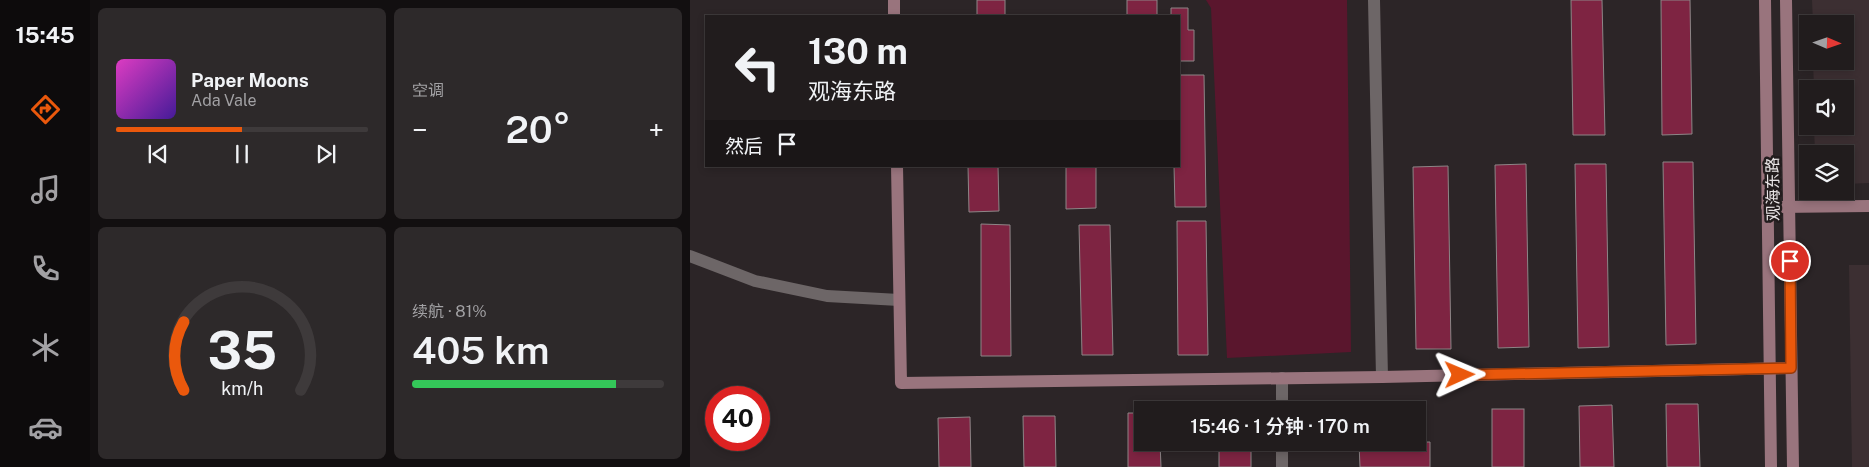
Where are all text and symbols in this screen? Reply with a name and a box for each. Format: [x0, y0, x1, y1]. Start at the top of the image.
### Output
north arrow [1799, 15, 1854, 70]
map controls [1799, 15, 1854, 200]
text: 15:45 [15, 22, 75, 48]
text: 130 m [808, 31, 908, 72]
icon: left [725, 35, 790, 100]
text: Paper Moons [191, 69, 309, 91]
text: 观海东路 [808, 78, 896, 104]
button: sound [1799, 80, 1854, 135]
text: 空调 [412, 81, 444, 100]
text: Ada Vale [191, 91, 256, 110]
icon: directions [28, 92, 63, 127]
text: 20° [505, 107, 571, 152]
text: − [412, 113, 428, 146]
text: + [648, 113, 664, 146]
icon: arrive [773, 130, 801, 158]
text: 然后 [725, 135, 763, 157]
icon: previous [144, 140, 172, 168]
icon: pause [228, 140, 256, 168]
icon: next [312, 140, 340, 168]
button: layers [1799, 145, 1854, 200]
street label: 观海东路 [1763, 157, 1783, 221]
icon: music [28, 172, 63, 207]
pin [1769, 240, 1811, 282]
icon: arrive [1776, 247, 1804, 275]
icon: phone [28, 251, 63, 286]
text: 续航 · 81% [412, 302, 487, 321]
text: 35 [207, 320, 277, 381]
text: 405 km [412, 328, 550, 373]
icon: climate [28, 330, 63, 365]
position arrow [1433, 348, 1485, 400]
text: km/h [221, 378, 263, 399]
speed limit sign: 40 [705, 386, 770, 451]
icon: car [28, 410, 63, 445]
text: 15:46 · 1 分钟 · 170 m [1190, 415, 1370, 437]

